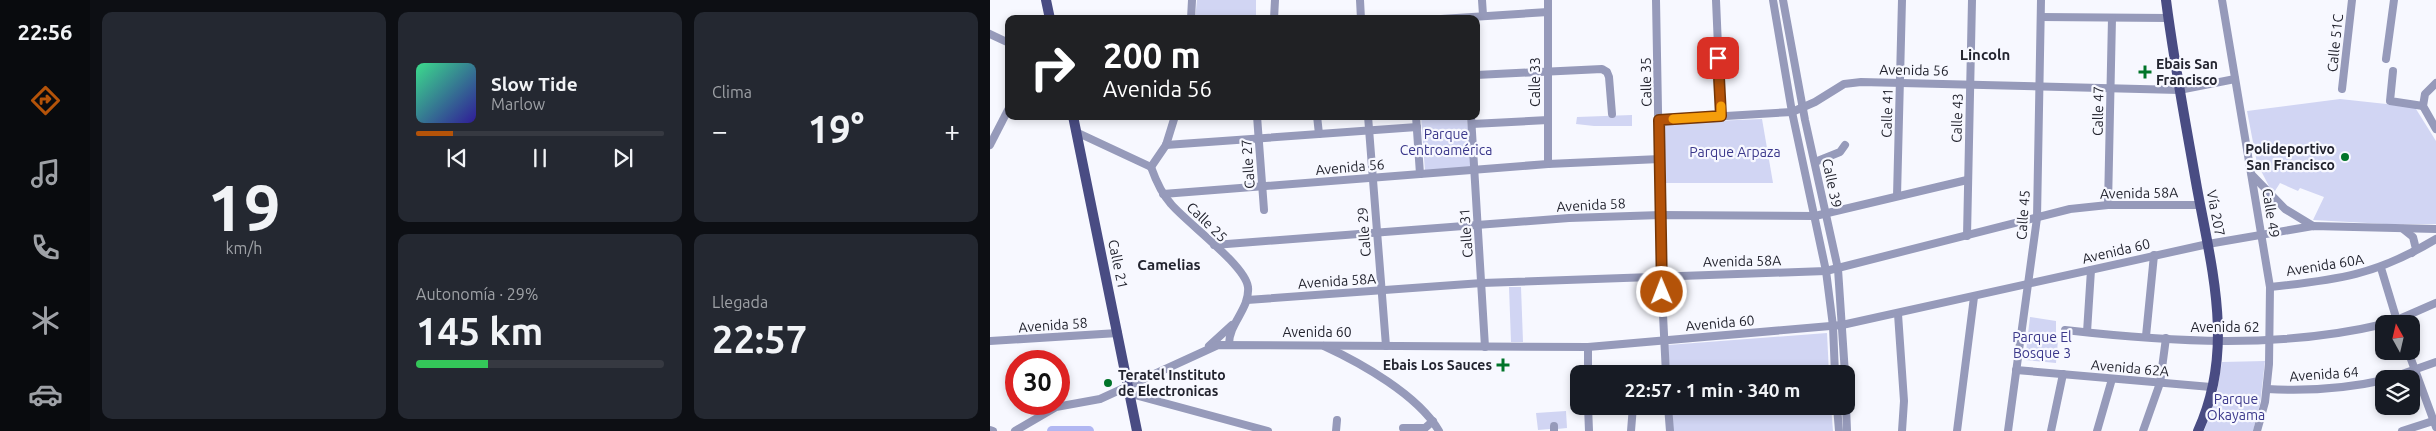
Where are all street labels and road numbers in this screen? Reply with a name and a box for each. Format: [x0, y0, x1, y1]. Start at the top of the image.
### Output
street label: Calle 51C [2324, 13, 2346, 73]
street label: Calle 33 [1527, 57, 1543, 107]
street label: Calle 35 [1638, 57, 1654, 107]
street label: Avenida 56 [1879, 61, 1949, 79]
street label: Calle 47 [2090, 86, 2106, 136]
street label: Calle 41 [1878, 88, 1896, 138]
street label: Calle 43 [1948, 93, 1966, 143]
street label: Calle 27 [1238, 139, 1258, 189]
street label: Avenida 56 [1315, 156, 1385, 178]
street label: Calle 39 [1819, 157, 1845, 209]
street label: Avenida 58A [2100, 184, 2178, 202]
street label: Calle 49 [2259, 187, 2283, 239]
street label: Vía 207 [2204, 188, 2228, 238]
street label: Calle 45 [2013, 190, 2033, 240]
street label: Avenida 58 [1556, 195, 1626, 215]
street label: Calle 25 [1184, 199, 1230, 245]
street label: Calle 29 [1354, 207, 1374, 257]
street label: Calle 31 [1456, 208, 1476, 258]
street label: Avenida 60 [2080, 235, 2152, 267]
street label: Calle 21 [1105, 238, 1131, 290]
street label: Avenida 60A [2285, 251, 2365, 279]
street label: Avenida 58A [1703, 252, 1781, 270]
street label: Avenida 58A [1297, 270, 1377, 292]
street label: Avenida 60 [1685, 312, 1755, 334]
street label: Avenida 58 [1018, 315, 1088, 335]
street label: Avenida 62 [2190, 319, 2260, 335]
street label: Avenida 60 [1282, 324, 1352, 340]
street label: Avenida 62A [2090, 357, 2170, 379]
street label: Avenida 64 [2289, 364, 2359, 384]

